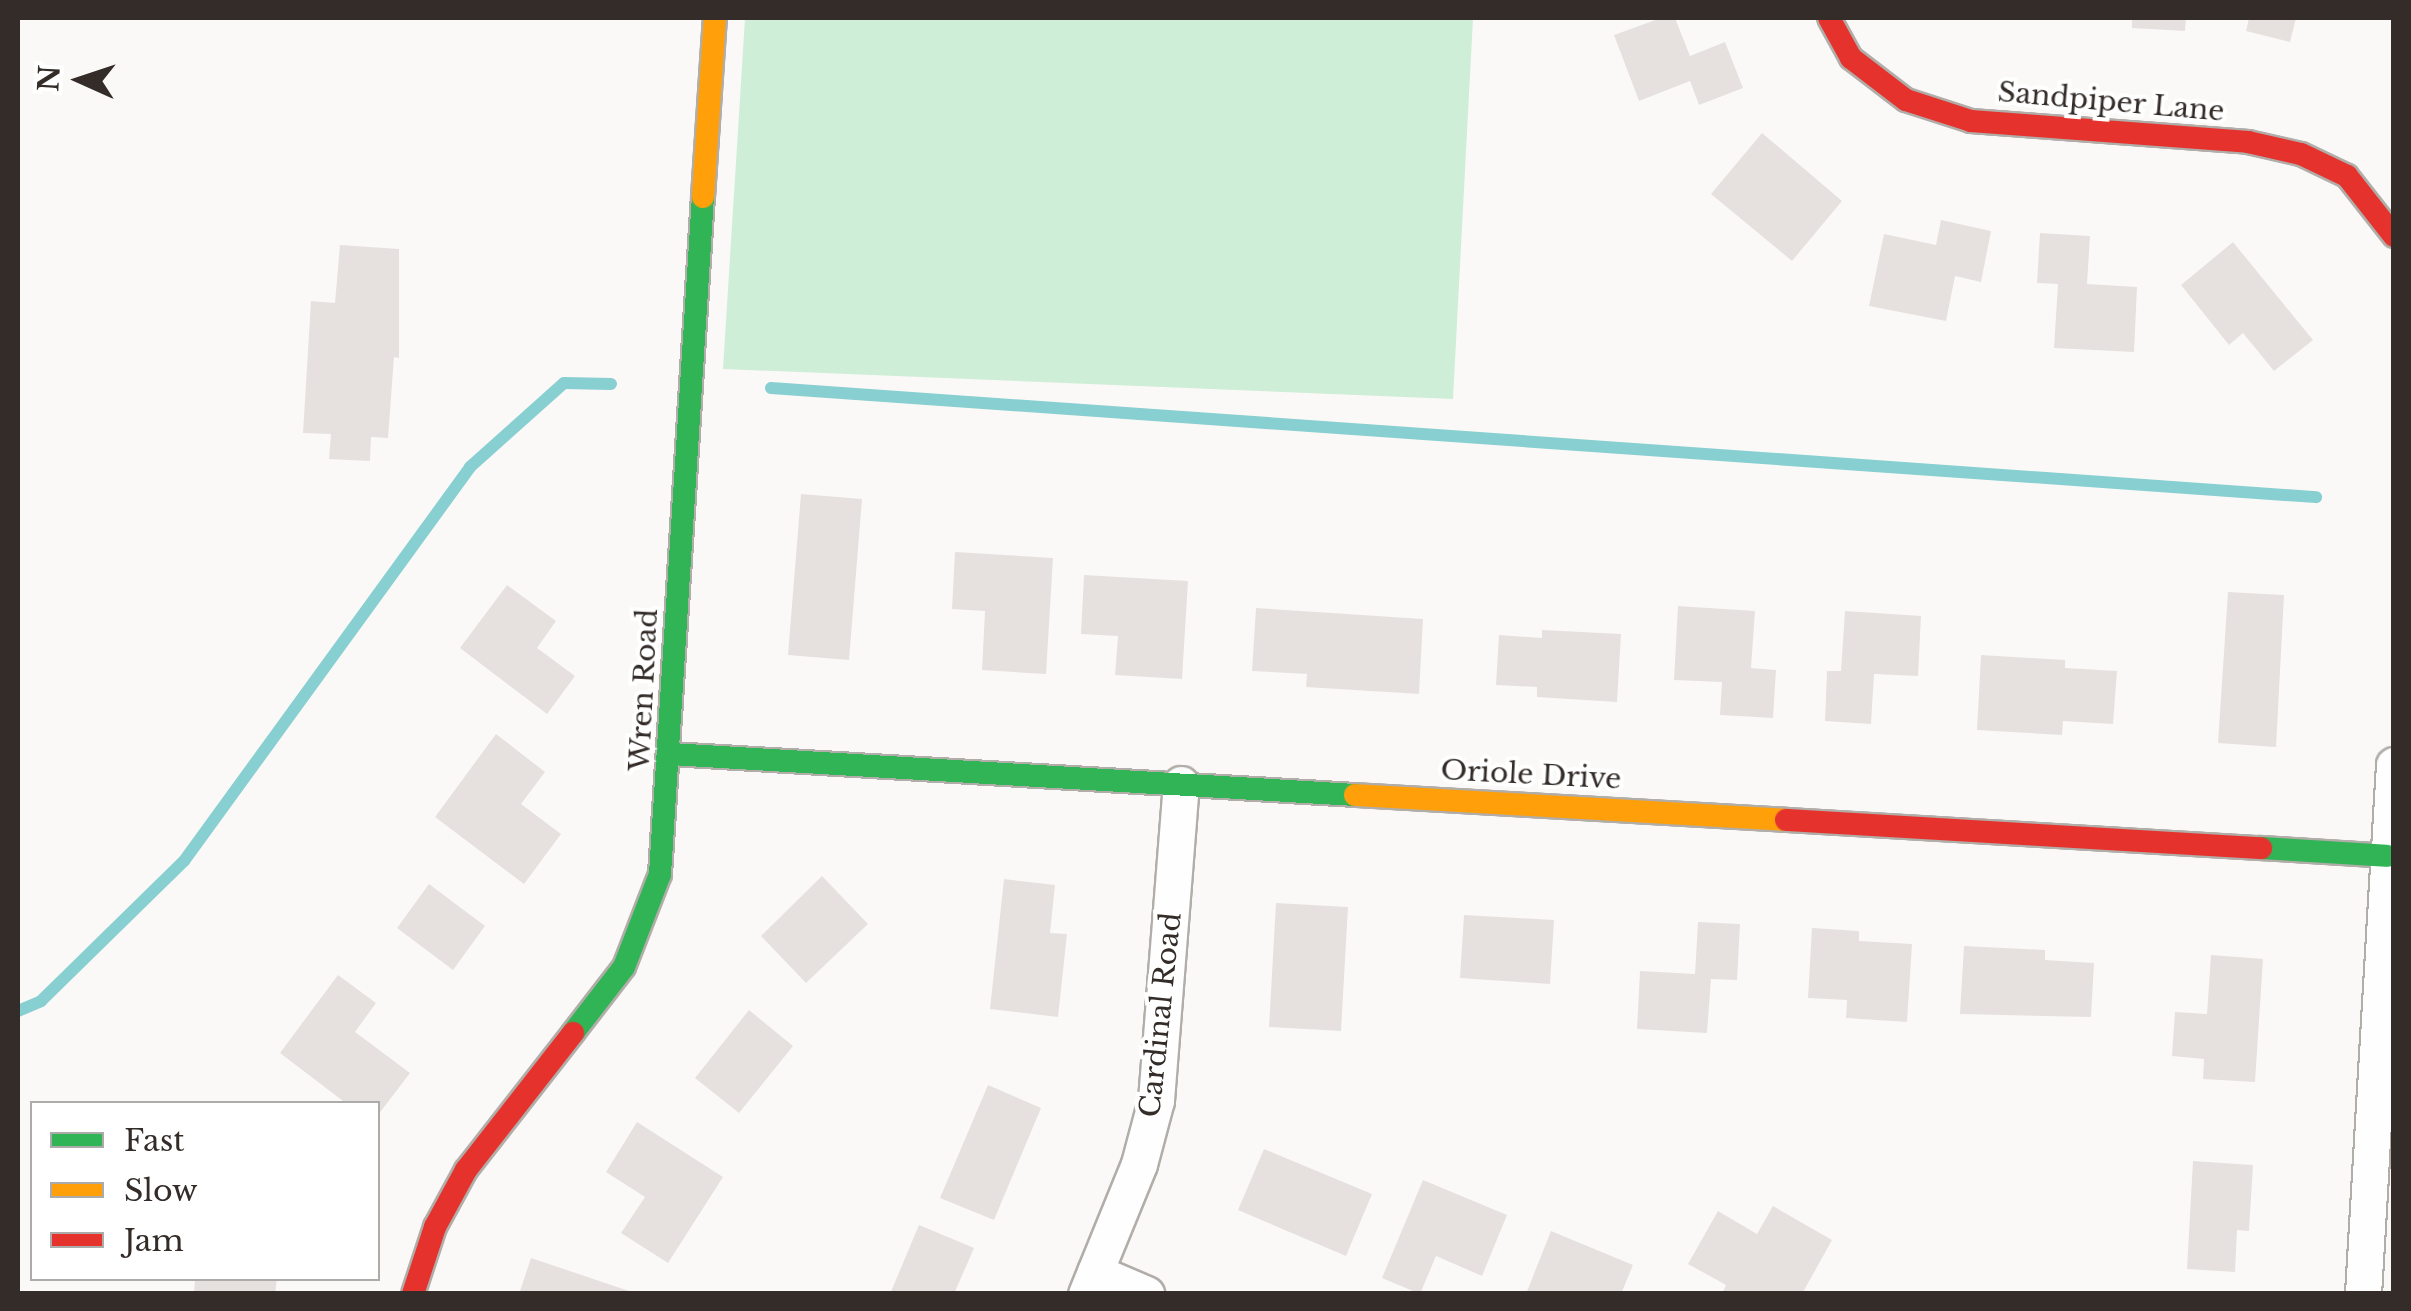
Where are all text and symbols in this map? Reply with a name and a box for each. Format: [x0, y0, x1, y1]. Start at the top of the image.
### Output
north arrow [30, 30, 130, 130]
text: N [31, 64, 68, 92]
street label: Sandpiper Lane [1996, 75, 2226, 129]
street label: Wren Road [623, 608, 665, 772]
street label: Oriole Drive [1440, 753, 1622, 797]
street label: Cardinal Road [1134, 911, 1188, 1119]
legend [30, 1101, 380, 1281]
text: Fast [124, 1122, 185, 1159]
text: Slow [124, 1172, 198, 1209]
text: Jam [124, 1222, 184, 1259]

